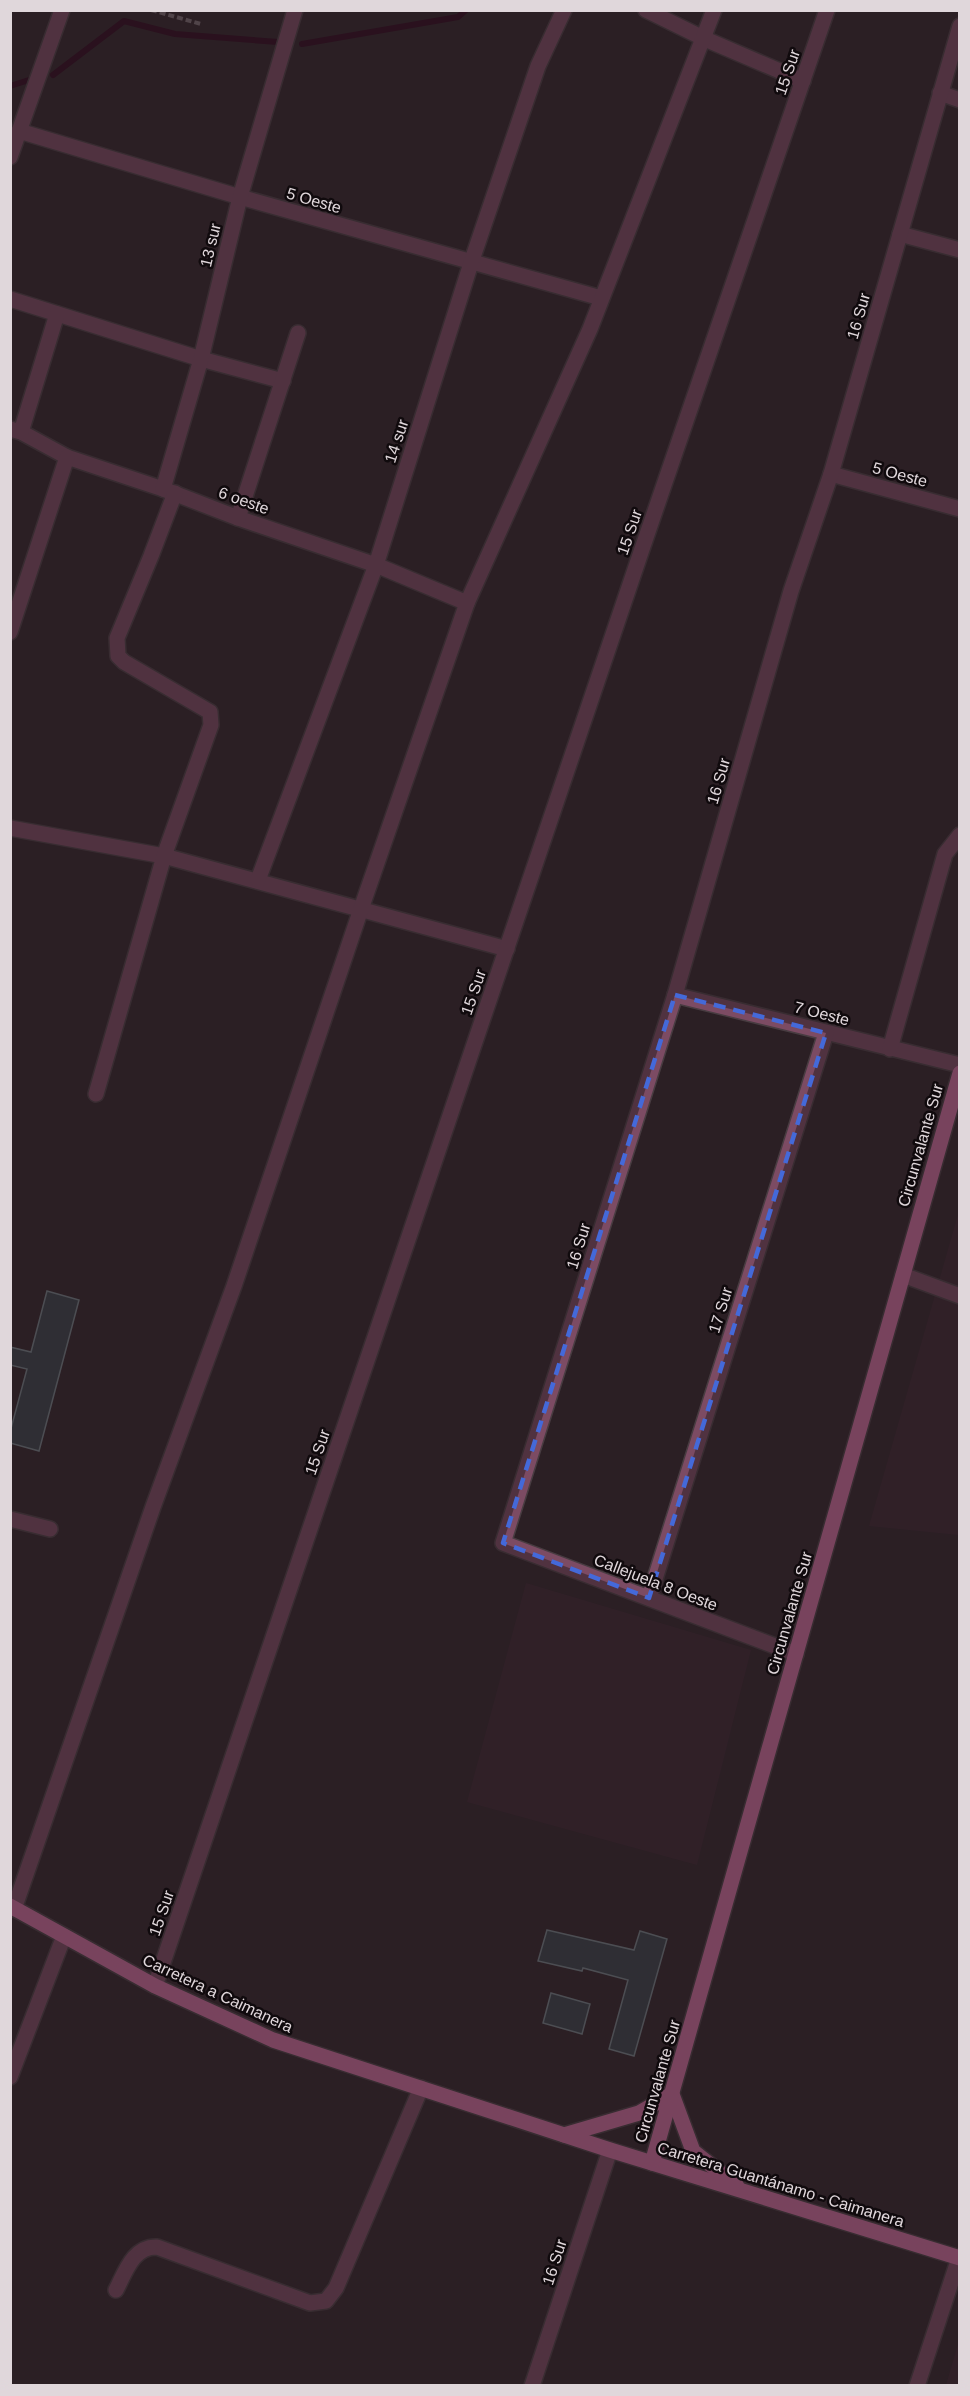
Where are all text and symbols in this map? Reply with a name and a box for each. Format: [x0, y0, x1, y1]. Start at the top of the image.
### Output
street label: 15 Sur [772, 46, 803, 97]
street label: 5 Oeste [285, 185, 343, 216]
street label: 13 sur [197, 221, 224, 269]
street label: 16 Sur [844, 290, 873, 341]
street label: 14 sur [382, 417, 412, 465]
street label: 5 Oeste [871, 459, 929, 490]
street label: 6 oeste [216, 484, 271, 517]
street label: 15 Sur [614, 506, 645, 557]
street label: 16 Sur [704, 755, 733, 806]
street label: 15 Sur [458, 966, 489, 1017]
street label: 7 Oeste [793, 998, 851, 1029]
street label: Circunvalante Sur [895, 1081, 946, 1209]
street label: 16 Sur [563, 1220, 594, 1271]
street label: 17 Sur [705, 1284, 736, 1335]
street label: 15 Sur [302, 1426, 333, 1477]
street label: Circunvalante Sur [764, 1549, 815, 1677]
street label: Callejuela 8 Oeste [592, 1551, 720, 1614]
street label: 15 Sur [146, 1887, 177, 1938]
street label: Carretera a Caimanera [140, 1951, 296, 2036]
street label: Circunvalante Sur [632, 2017, 683, 2145]
street label: Carretera Guantánamo - Caimanera [655, 2139, 906, 2230]
street label: 16 Sur [539, 2236, 570, 2287]

